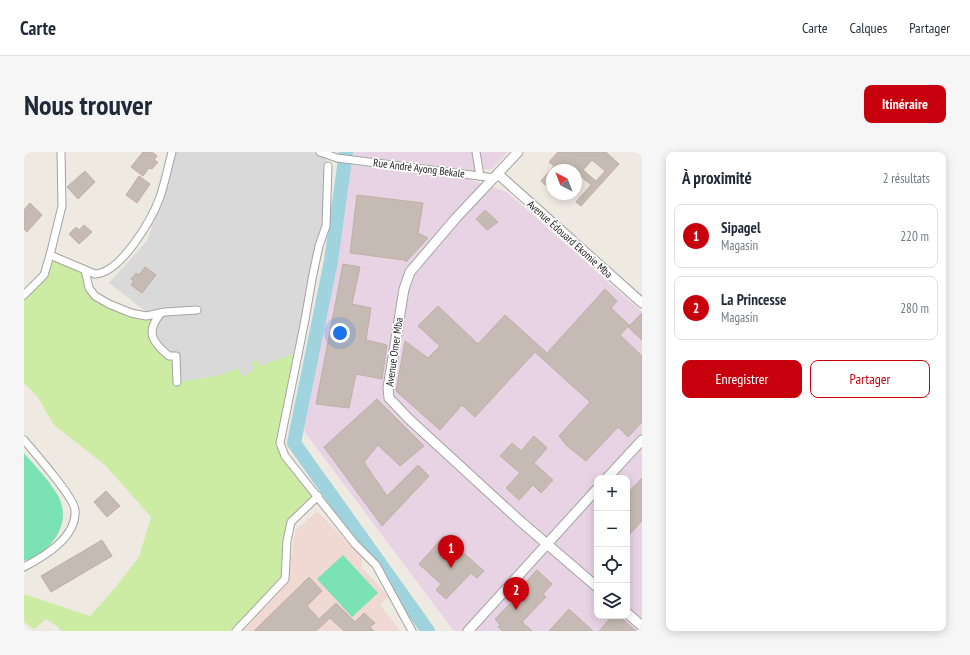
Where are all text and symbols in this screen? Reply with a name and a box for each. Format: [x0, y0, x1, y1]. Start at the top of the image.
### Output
text: Carte [20, 16, 56, 40]
text: Carte [802, 19, 827, 37]
text: Calques [849, 19, 887, 37]
text: Partager [909, 19, 950, 37]
button: Itinéraire [864, 85, 946, 123]
text: Nous trouver [24, 86, 152, 123]
street label: Rue André Ayong Bekale [372, 155, 466, 181]
north arrow [546, 164, 582, 200]
text: À proximité [682, 167, 752, 189]
text: 2 résultats [883, 170, 930, 187]
street label: Avenue Édouard Ekomie Mba [524, 197, 616, 281]
text: Sipagel [721, 218, 761, 237]
text: 1 [693, 228, 699, 245]
text: 220 m [900, 228, 929, 245]
text: Magasin [721, 237, 758, 254]
text: La Princesse [721, 290, 786, 309]
text: 2 [693, 300, 699, 317]
text: 280 m [900, 300, 929, 317]
text: Magasin [721, 309, 758, 326]
street label: Avenue Omer Mba [382, 317, 406, 387]
your location [330, 323, 350, 343]
button: Enregistrer [682, 360, 802, 398]
button: Partager [810, 360, 930, 398]
map controls [594, 475, 630, 619]
button: + [594, 475, 630, 511]
button: − [594, 511, 630, 547]
pin: 1 [438, 535, 464, 568]
button: locate [594, 547, 630, 583]
pin: 2 [503, 577, 529, 610]
button: layers [594, 583, 630, 619]

